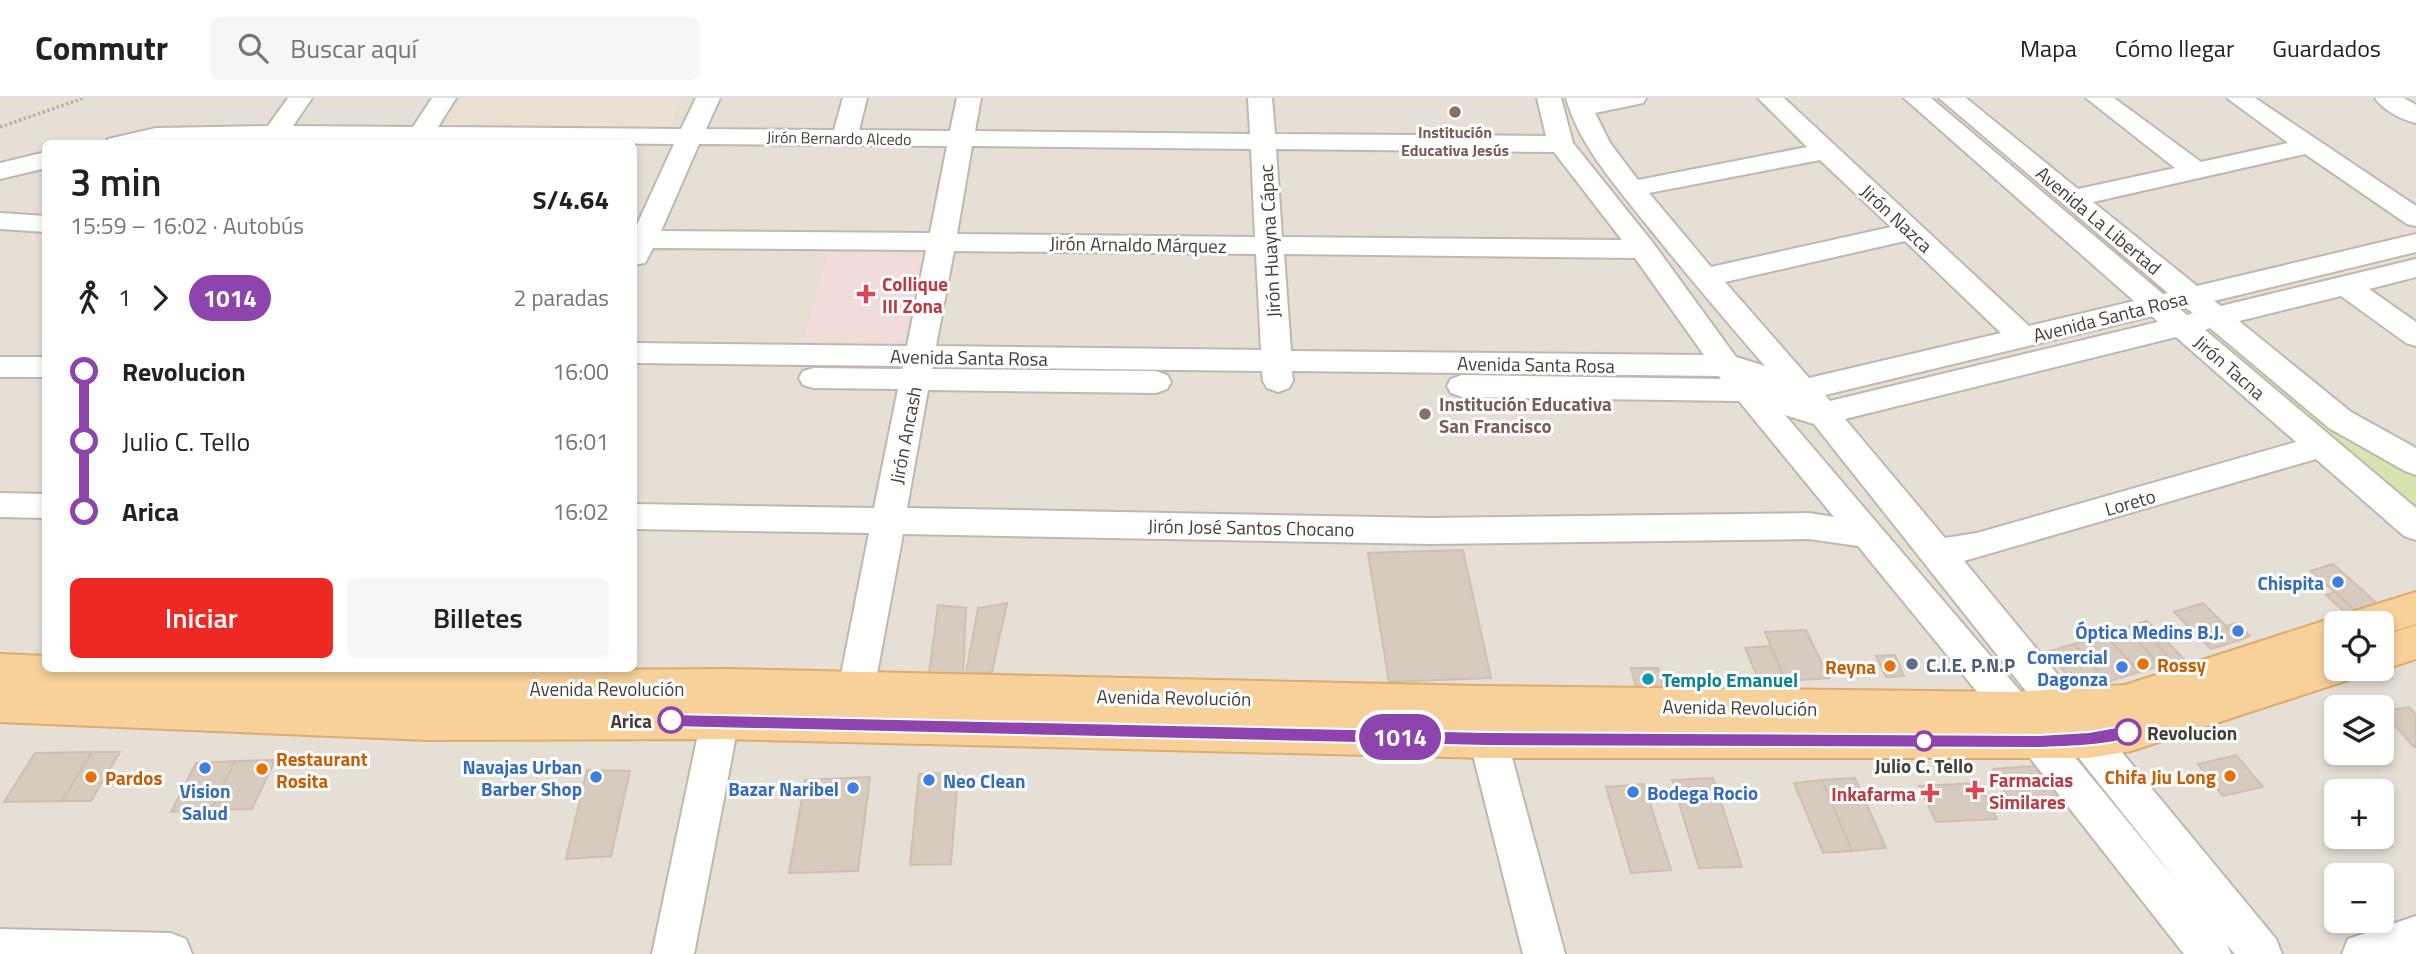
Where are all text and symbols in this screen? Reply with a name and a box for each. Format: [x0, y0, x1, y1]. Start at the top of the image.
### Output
search box [210, 17, 700, 80]
text: Commutr [35, 23, 168, 73]
icon: search [234, 29, 272, 67]
text: Buscar aquí [290, 29, 417, 68]
text: Mapa [2020, 30, 2077, 66]
text: Cómo llegar [2115, 30, 2234, 66]
text: Guardados [2272, 30, 2381, 66]
marker: Institución Educativa Jesús [1447, 104, 1463, 120]
place label: Institución Educativa Jesús [1401, 120, 1509, 162]
street label: Jirón Bernardo Alcedo [766, 125, 912, 151]
text: 3 min [70, 153, 161, 211]
street label: Avenida La Libertad [2030, 159, 2168, 281]
street label: Jirón Huayna Cápac [1251, 164, 1287, 318]
street label: Jirón Nazca [1854, 177, 1940, 259]
text: S/4.64 [532, 180, 609, 219]
text: 15:59 – 16:02 · Autobús [70, 208, 304, 243]
street label: Jirón Arnaldo Márquez [1049, 228, 1227, 260]
place label: Collique III Zona [882, 269, 948, 320]
icon: walk [70, 279, 108, 317]
icon: forward [141, 279, 179, 317]
text: 1 [118, 280, 131, 315]
text: 1014 [203, 280, 257, 316]
text: 2 paradas [514, 280, 609, 315]
street label: Avenida Santa Rosa [2030, 283, 2191, 349]
marker: Collique III Zona [856, 284, 876, 304]
street label: Jirón Tacna [2188, 328, 2272, 407]
street label: Avenida Santa Rosa [890, 341, 1049, 373]
street label: Avenida Santa Rosa [1457, 348, 1616, 380]
text: Revolucion [122, 352, 246, 391]
text: 16:00 [552, 354, 609, 389]
street label: Jirón Ancash [881, 384, 929, 486]
place label: Institución Educativa San Francisco [1439, 389, 1612, 440]
marker: Institución Educativa San Francisco [1417, 406, 1433, 422]
text: Julio C. Tello [122, 422, 250, 461]
text: 16:01 [552, 424, 609, 459]
street label: Loreto [2101, 481, 2159, 523]
text: Arica [122, 492, 179, 531]
text: 16:02 [552, 494, 609, 529]
street label: Jirón José Santos Chocano [1147, 511, 1355, 543]
place label: Chispita [2257, 568, 2324, 597]
marker: Chispita [2330, 574, 2346, 590]
button: Iniciar [70, 578, 333, 658]
button: Billetes [347, 578, 609, 658]
map controls [2324, 611, 2394, 933]
button: locate [2324, 611, 2394, 681]
place label: Óptica Medins B.J. [2075, 617, 2224, 646]
marker: Óptica Medins B.J. [2230, 623, 2246, 639]
place label: Comercial Dagonza [2027, 642, 2108, 693]
place label: C.I.E. P.N.P [1926, 650, 2015, 679]
place label: Rossy [2157, 650, 2207, 679]
place label: Reyna [1825, 652, 1876, 681]
marker: C.I.E. P.N.P [1904, 656, 1920, 672]
marker: Rossy [2135, 656, 2151, 672]
marker: Reyna [1882, 658, 1898, 674]
marker: Comercial Dagonza [2114, 659, 2130, 675]
place label: Templo Emanuel [1662, 665, 1798, 694]
marker: Templo Emanuel [1640, 671, 1656, 687]
street label: Avenida Revolución [530, 674, 684, 703]
street label: Avenida Revolución [1096, 681, 1252, 713]
street label: Avenida Revolución [1662, 691, 1818, 723]
button: layers [2324, 695, 2394, 765]
place label: Arica [610, 706, 652, 735]
marker: Arica [658, 707, 684, 733]
line badge: 1014 [1351, 714, 1449, 760]
place label: Revolucion [2147, 718, 2237, 747]
text: 1014 [1373, 719, 1427, 755]
marker: Revolucion [2115, 719, 2141, 745]
marker: Julio C. Tello [1914, 731, 1934, 751]
place label: Restaurant Rosita [276, 744, 368, 795]
place label: Julio C. Tello [1875, 751, 1973, 780]
place label: Navajas Urban Barber Shop [462, 752, 582, 803]
marker: Vision Salud [197, 760, 213, 776]
marker: Restaurant Rosita [254, 761, 270, 777]
place label: Chifa Jiu Long [2105, 762, 2216, 791]
place label: Pardos [105, 763, 162, 792]
place label: Farmacias Similares [1989, 765, 2073, 816]
place label: Neo Clean [943, 766, 1025, 795]
marker: Chifa Jiu Long [2222, 768, 2238, 784]
marker: Pardos [83, 769, 99, 785]
marker: Navajas Urban Barber Shop [588, 769, 604, 785]
marker: Neo Clean [921, 772, 937, 788]
place label: Bazar Naribel [728, 774, 839, 803]
place label: Vision Salud [180, 776, 230, 827]
place label: Bodega Rocio [1647, 778, 1758, 807]
place label: Inkafarma [1831, 779, 1916, 808]
button: + [2324, 779, 2394, 849]
marker: Bazar Naribel [845, 780, 861, 796]
marker: Farmacias Similares [1967, 782, 1983, 798]
marker: Bodega Rocio [1625, 784, 1641, 800]
marker: Inkafarma [1922, 785, 1938, 801]
button: − [2324, 863, 2394, 933]

